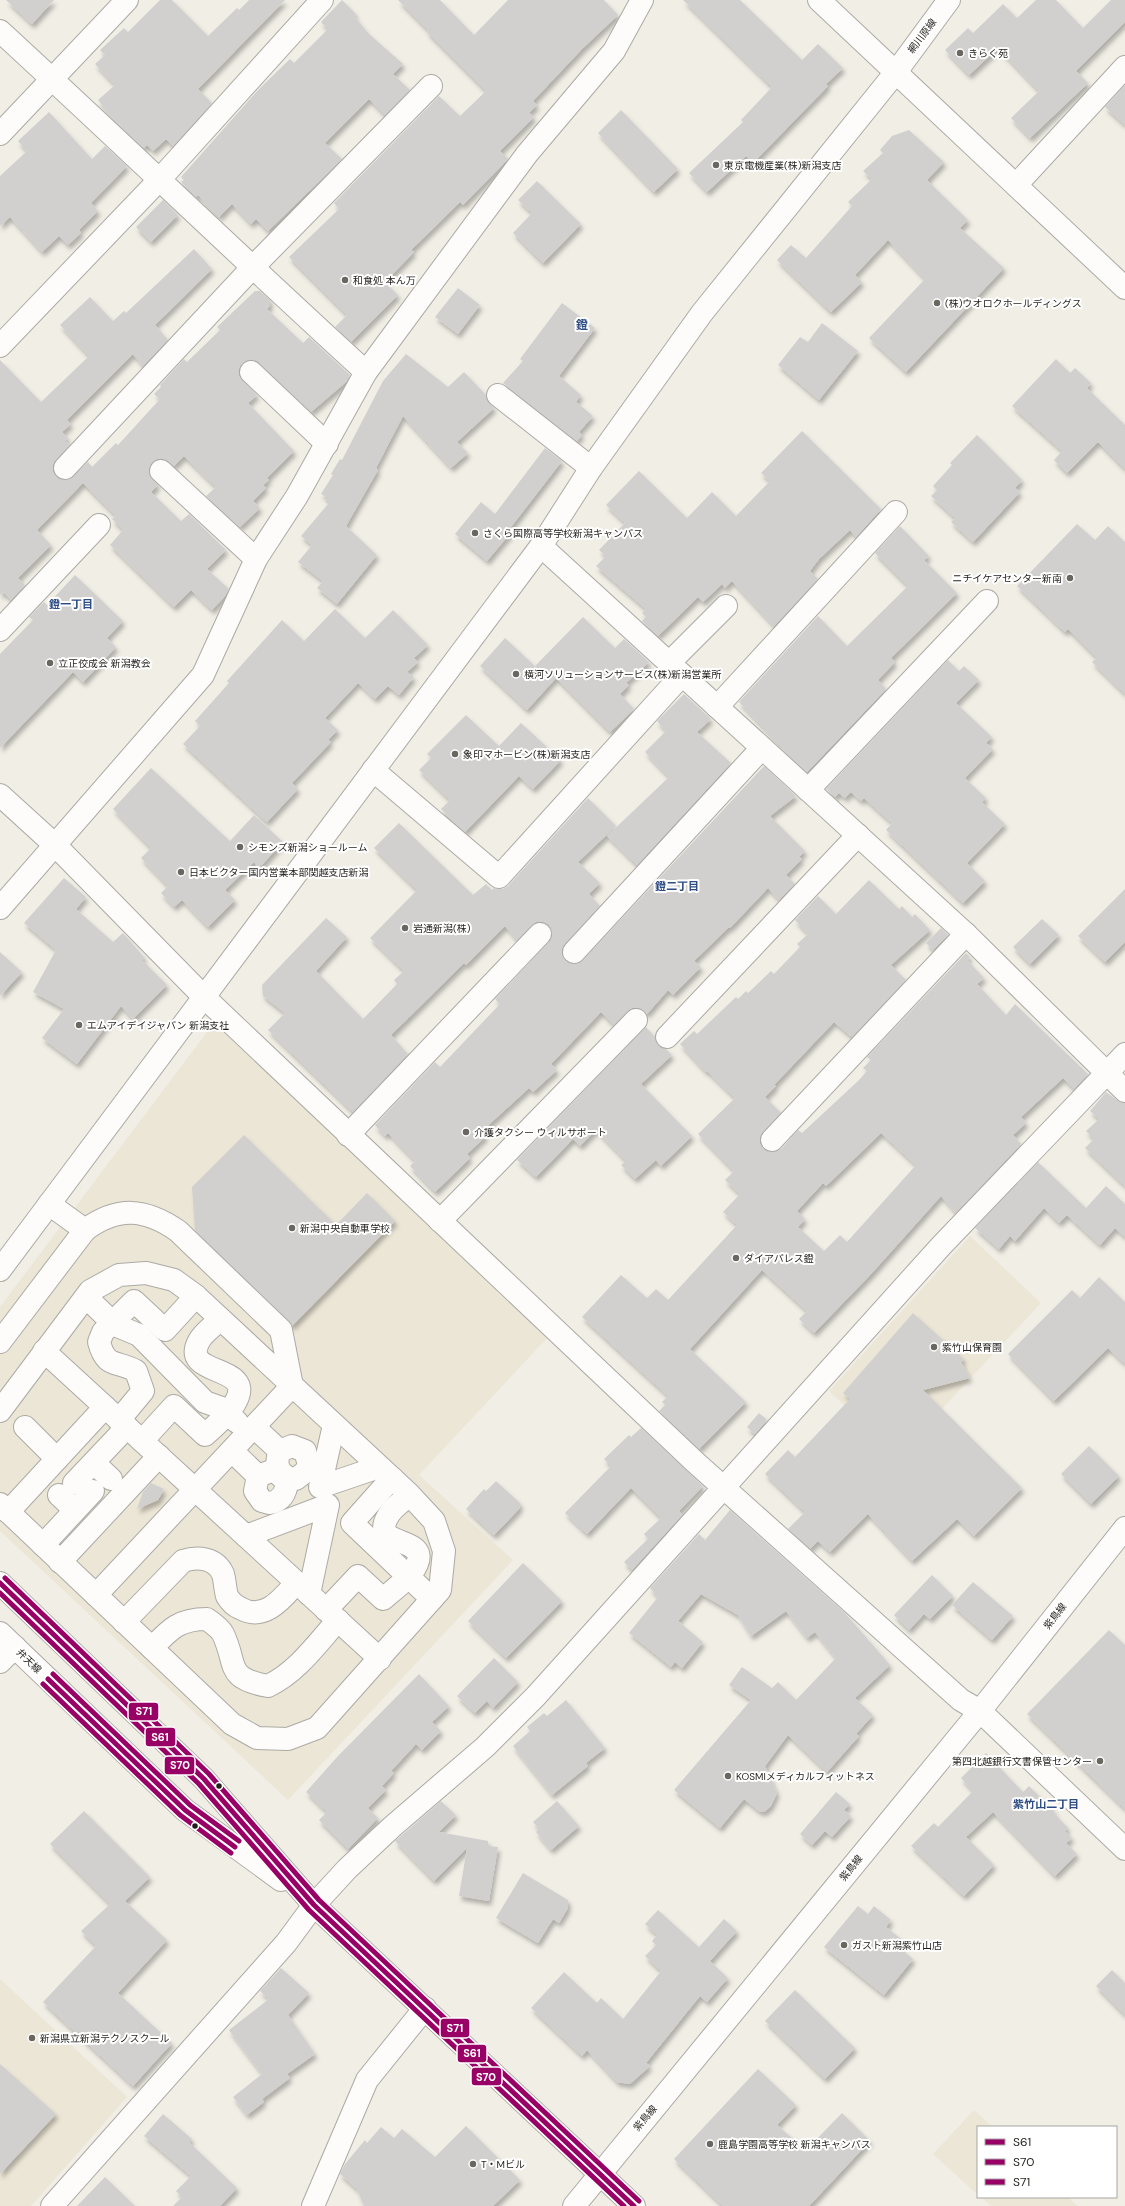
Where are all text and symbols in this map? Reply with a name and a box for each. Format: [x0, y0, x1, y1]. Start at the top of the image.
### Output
street label: 網川原線 [905, 16, 939, 56]
place label: きらく苑 [968, 47, 1008, 60]
marker: きらく苑 [955, 48, 965, 58]
place label: 東京電機産業(株)新潟支店 [724, 159, 841, 172]
marker: 東京電機産業(株)新潟支店 [711, 160, 721, 170]
place label: 和食処 本ん万 [353, 274, 416, 287]
marker: 和食処 本ん万 [340, 275, 350, 285]
place label: (株)ウオロクホールディングス [945, 297, 1082, 310]
marker: (株)ウオロクホールディングス [932, 298, 942, 308]
district label: 鐙 [576, 317, 588, 333]
place label: さくら国際高等学校新潟キャンパス [483, 527, 643, 540]
marker: さくら国際高等学校新潟キャンパス [470, 528, 480, 538]
place label: ニチイケアセンター新南 [952, 572, 1062, 585]
marker: ニチイケアセンター新南 [1065, 573, 1075, 583]
district label: 鐙一丁目 [49, 597, 93, 611]
place label: 立正佼成会 新潟教会 [58, 657, 151, 670]
marker: 立正佼成会 新潟教会 [45, 658, 55, 668]
place label: 横河ソリューションサービス(株)新潟営業所 [524, 668, 721, 681]
marker: 横河ソリューションサービス(株)新潟営業所 [511, 669, 521, 679]
place label: 象印マホービン(株)新潟支店 [463, 748, 590, 761]
marker: 象印マホービン(株)新潟支店 [450, 749, 460, 759]
place label: シモンズ新潟ショールーム [248, 841, 368, 854]
marker: シモンズ新潟ショールーム [235, 842, 245, 852]
place label: 日本ビクター国内営業本部関越支店新潟 [189, 866, 369, 879]
marker: 日本ビクター国内営業本部関越支店新潟 [176, 867, 186, 877]
district label: 鐙二丁目 [655, 879, 699, 893]
place label: 岩通新潟(株) [413, 922, 471, 935]
marker: 岩通新潟(株) [400, 923, 410, 933]
place label: エムアイデイジャパン 新潟支社 [87, 1019, 229, 1032]
marker: エムアイデイジャパン 新潟支社 [74, 1020, 84, 1030]
place label: 介護タクシー ウィルサポート [474, 1126, 607, 1139]
marker: 介護タクシー ウィルサポート [461, 1127, 471, 1137]
place label: 新潟中央自動車学校 [300, 1222, 390, 1235]
marker: 新潟中央自動車学校 [287, 1223, 297, 1233]
place label: ダイアパレス鐙 [744, 1252, 814, 1265]
marker: ダイアパレス鐙 [731, 1253, 741, 1263]
place label: 紫竹山保育園 [942, 1341, 1002, 1354]
marker: 紫竹山保育園 [929, 1342, 939, 1352]
street label: 紫鳥線 [1041, 1600, 1069, 1632]
street label: 弁天線 [14, 1646, 44, 1676]
line badge: S71 [128, 1702, 159, 1721]
text: S71 [136, 1704, 152, 1718]
line badge: S61 [145, 1727, 176, 1747]
text: S61 [151, 1730, 169, 1744]
place label: 第四北越銀行文書保管センター [952, 1755, 1092, 1768]
line badge: S70 [164, 1756, 195, 1775]
marker: 第四北越銀行文書保管センター [1095, 1756, 1105, 1766]
text: S70 [170, 1758, 190, 1772]
place label: KOSMIメディカルフィットネス [736, 1770, 875, 1783]
marker: KOSMIメディカルフィットネス [723, 1771, 733, 1781]
unlabelled marker [214, 1781, 224, 1791]
district label: 紫竹山二丁目 [1013, 1797, 1079, 1811]
unlabelled marker [190, 1821, 200, 1831]
street label: 紫鳥線 [837, 1852, 865, 1884]
place label: ガスト新潟紫竹山店 [852, 1939, 942, 1952]
marker: ガスト新潟紫竹山店 [839, 1940, 849, 1950]
line badge: S71 [440, 2018, 470, 2038]
text: S71 [447, 2021, 463, 2035]
place label: 新潟県立新潟テクノスクール [40, 2032, 169, 2045]
marker: 新潟県立新潟テクノスクール [27, 2033, 37, 2043]
line badge: S61 [457, 2044, 487, 2063]
text: S61 [463, 2046, 481, 2060]
line badge: S70 [471, 2067, 502, 2086]
text: S70 [476, 2070, 496, 2084]
street label: 紫鳥線 [630, 2102, 660, 2134]
legend [977, 2126, 1117, 2198]
text: S61 [1013, 2134, 1031, 2150]
place label: 鹿島学園高等学校 新潟キャンパス [718, 2138, 871, 2151]
marker: 鹿島学園高等学校 新潟キャンパス [705, 2139, 715, 2149]
text: S70 [1013, 2154, 1034, 2170]
place label: T・Mビル [481, 2158, 525, 2171]
marker: T・Mビル [468, 2159, 478, 2169]
text: S71 [1013, 2174, 1030, 2190]

